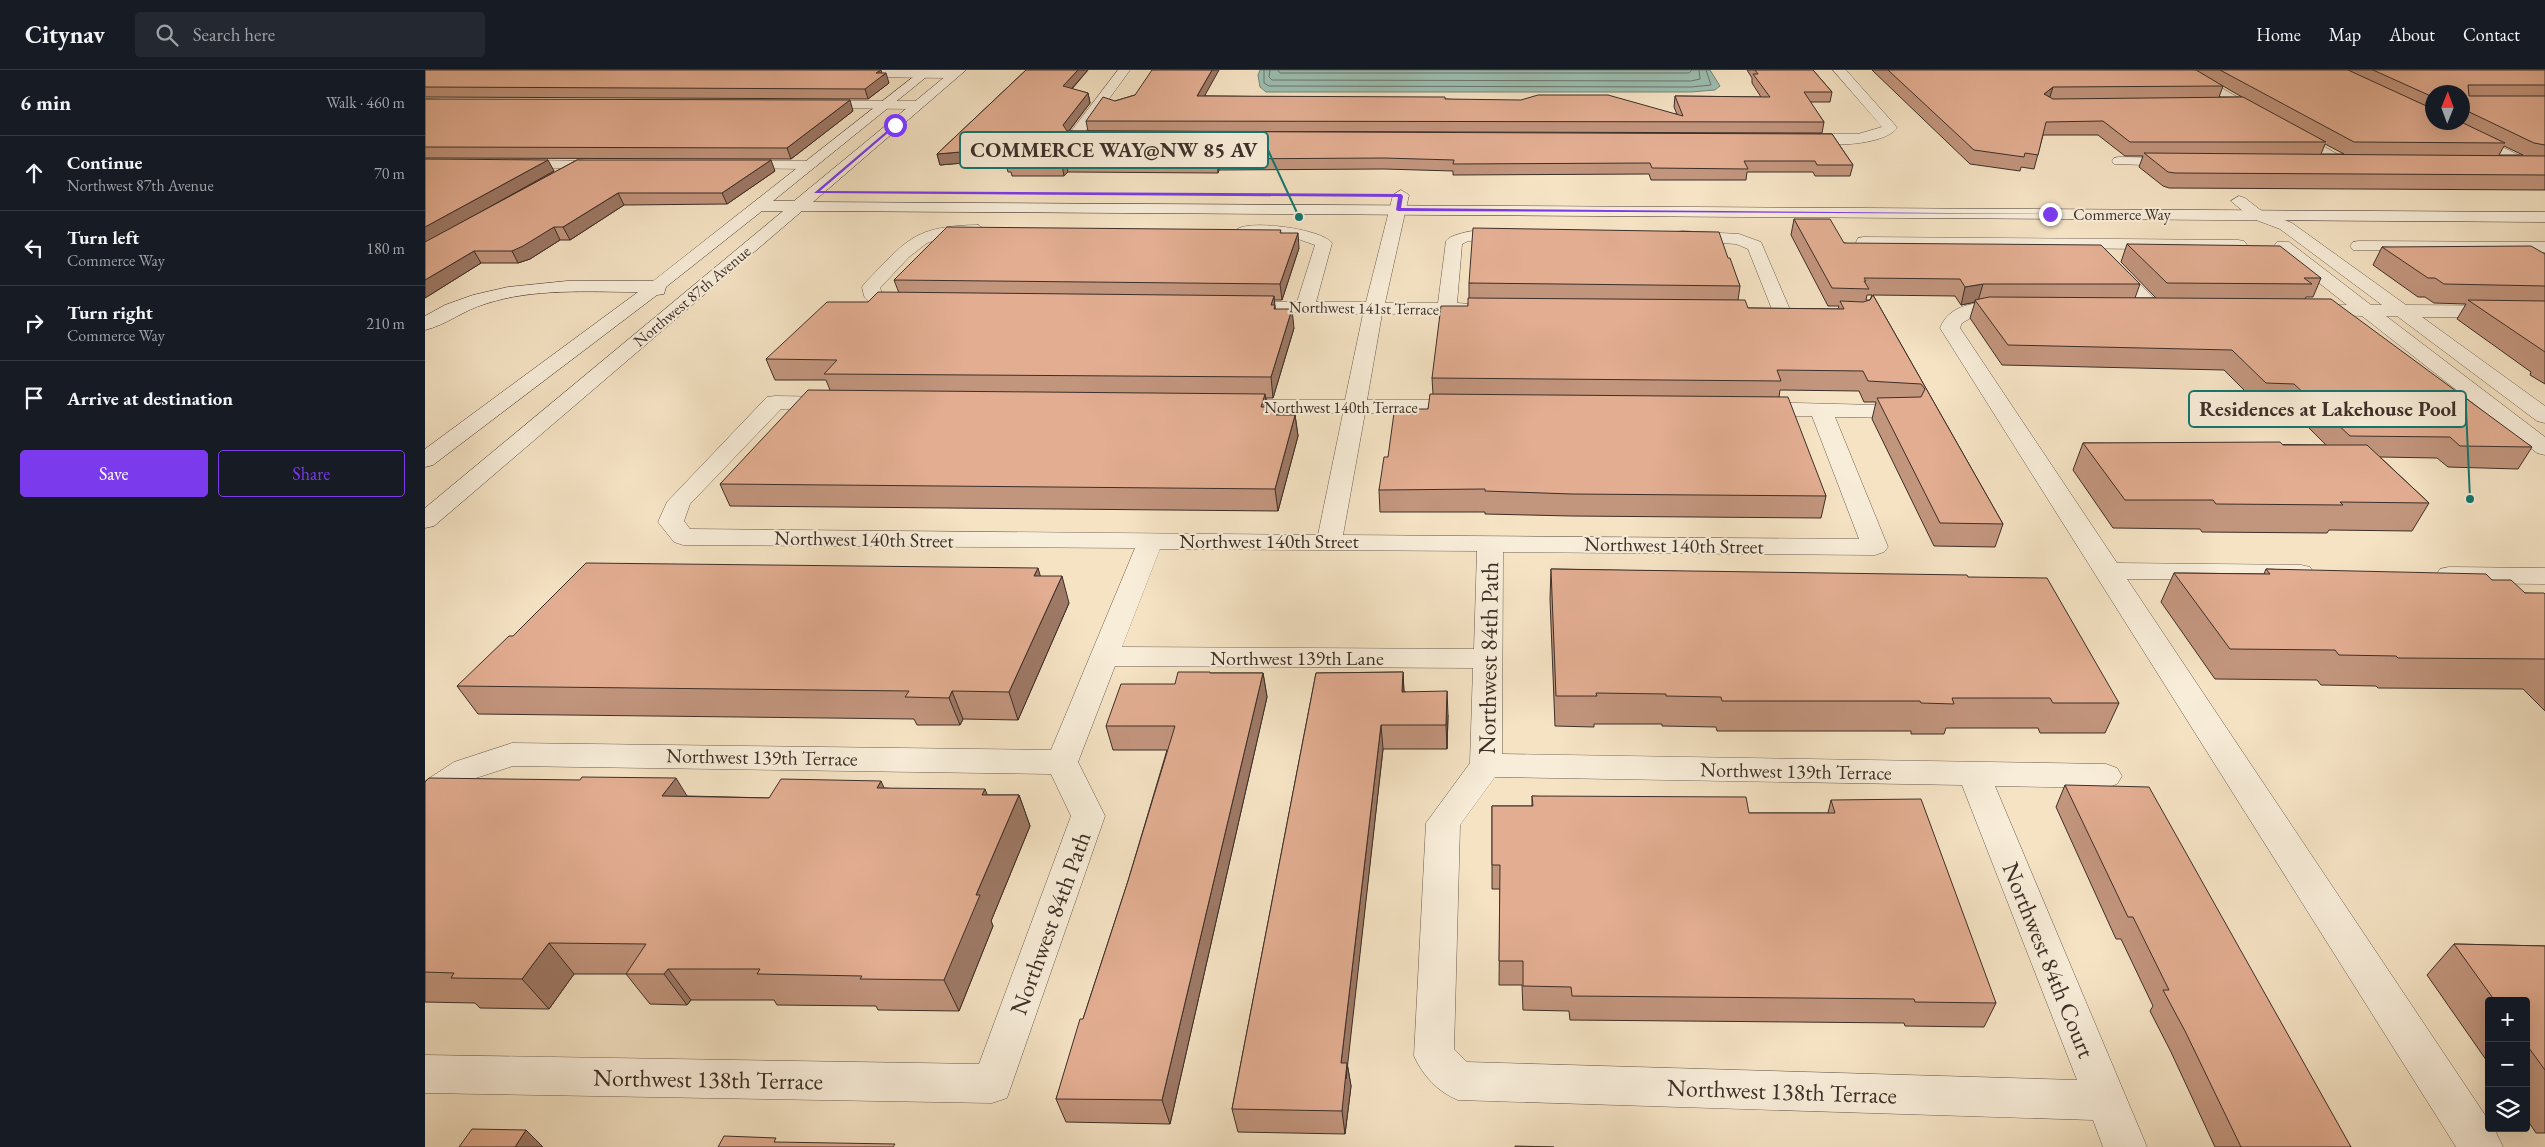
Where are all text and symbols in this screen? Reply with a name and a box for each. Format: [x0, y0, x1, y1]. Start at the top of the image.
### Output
search box [135, 12, 485, 57]
text: Citynav [25, 19, 105, 50]
icon: search [153, 21, 181, 49]
text: Search here [193, 22, 275, 47]
text: Home [2256, 23, 2301, 46]
text: Map [2329, 23, 2361, 46]
text: About [2389, 23, 2435, 46]
text: Contact [2463, 23, 2520, 46]
north arrow [2425, 85, 2470, 130]
text: 6 min [20, 89, 71, 116]
text: Walk · 460 m [326, 92, 405, 113]
route start [884, 114, 907, 137]
callout: COMMERCE WAY@NW 85 AV [960, 132, 1268, 168]
text: COMMERCE WAY@NW 85 AV [970, 136, 1258, 163]
text: Continue [67, 150, 142, 175]
icon: ahead [20, 159, 48, 187]
text: 70 m [374, 163, 405, 184]
text: Northwest 87th Avenue [67, 175, 214, 196]
route end [2039, 203, 2062, 226]
street label: Commerce Way [2073, 204, 2172, 225]
text: Turn left [67, 225, 139, 250]
icon: left [20, 234, 48, 262]
text: 180 m [366, 238, 405, 259]
street label: Northwest 87th Avenue [629, 241, 755, 351]
text: Commerce Way [67, 250, 165, 271]
street label: Northwest 141st Terrace [1289, 296, 1439, 320]
text: Turn right [67, 300, 153, 325]
icon: right [20, 309, 48, 337]
text: 210 m [366, 313, 405, 334]
text: Commerce Way [67, 325, 165, 346]
icon: arrive [20, 384, 48, 412]
text: Arrive at destination [67, 386, 233, 411]
callout: Residences at Lakehouse Pool [2189, 391, 2466, 427]
text: Residences at Lakehouse Pool [2199, 395, 2457, 422]
street label: Northwest 140th Terrace [1264, 397, 1418, 418]
button: Save [20, 450, 208, 497]
button: Share [218, 450, 405, 497]
street label: Northwest 140th Street [774, 524, 955, 554]
street label: Northwest 140th Street [1179, 528, 1359, 554]
street label: Northwest 140th Street [1584, 530, 1765, 560]
street label: Northwest 84th Path [1471, 561, 1505, 755]
street label: Northwest 139th Lane [1210, 645, 1384, 671]
street label: Northwest 139th Terrace [666, 742, 858, 772]
street label: Northwest 139th Terrace [1700, 756, 1892, 786]
street label: Northwest 84th Path [1002, 827, 1098, 1019]
street label: Northwest 84th Court [1996, 858, 2103, 1063]
map controls [2485, 997, 2530, 1132]
button: + [2485, 997, 2530, 1042]
button: − [2485, 1042, 2530, 1087]
street label: Northwest 138th Terrace [593, 1061, 823, 1097]
street label: Northwest 138th Terrace [1667, 1071, 1897, 1111]
button: layers [2485, 1087, 2530, 1132]

